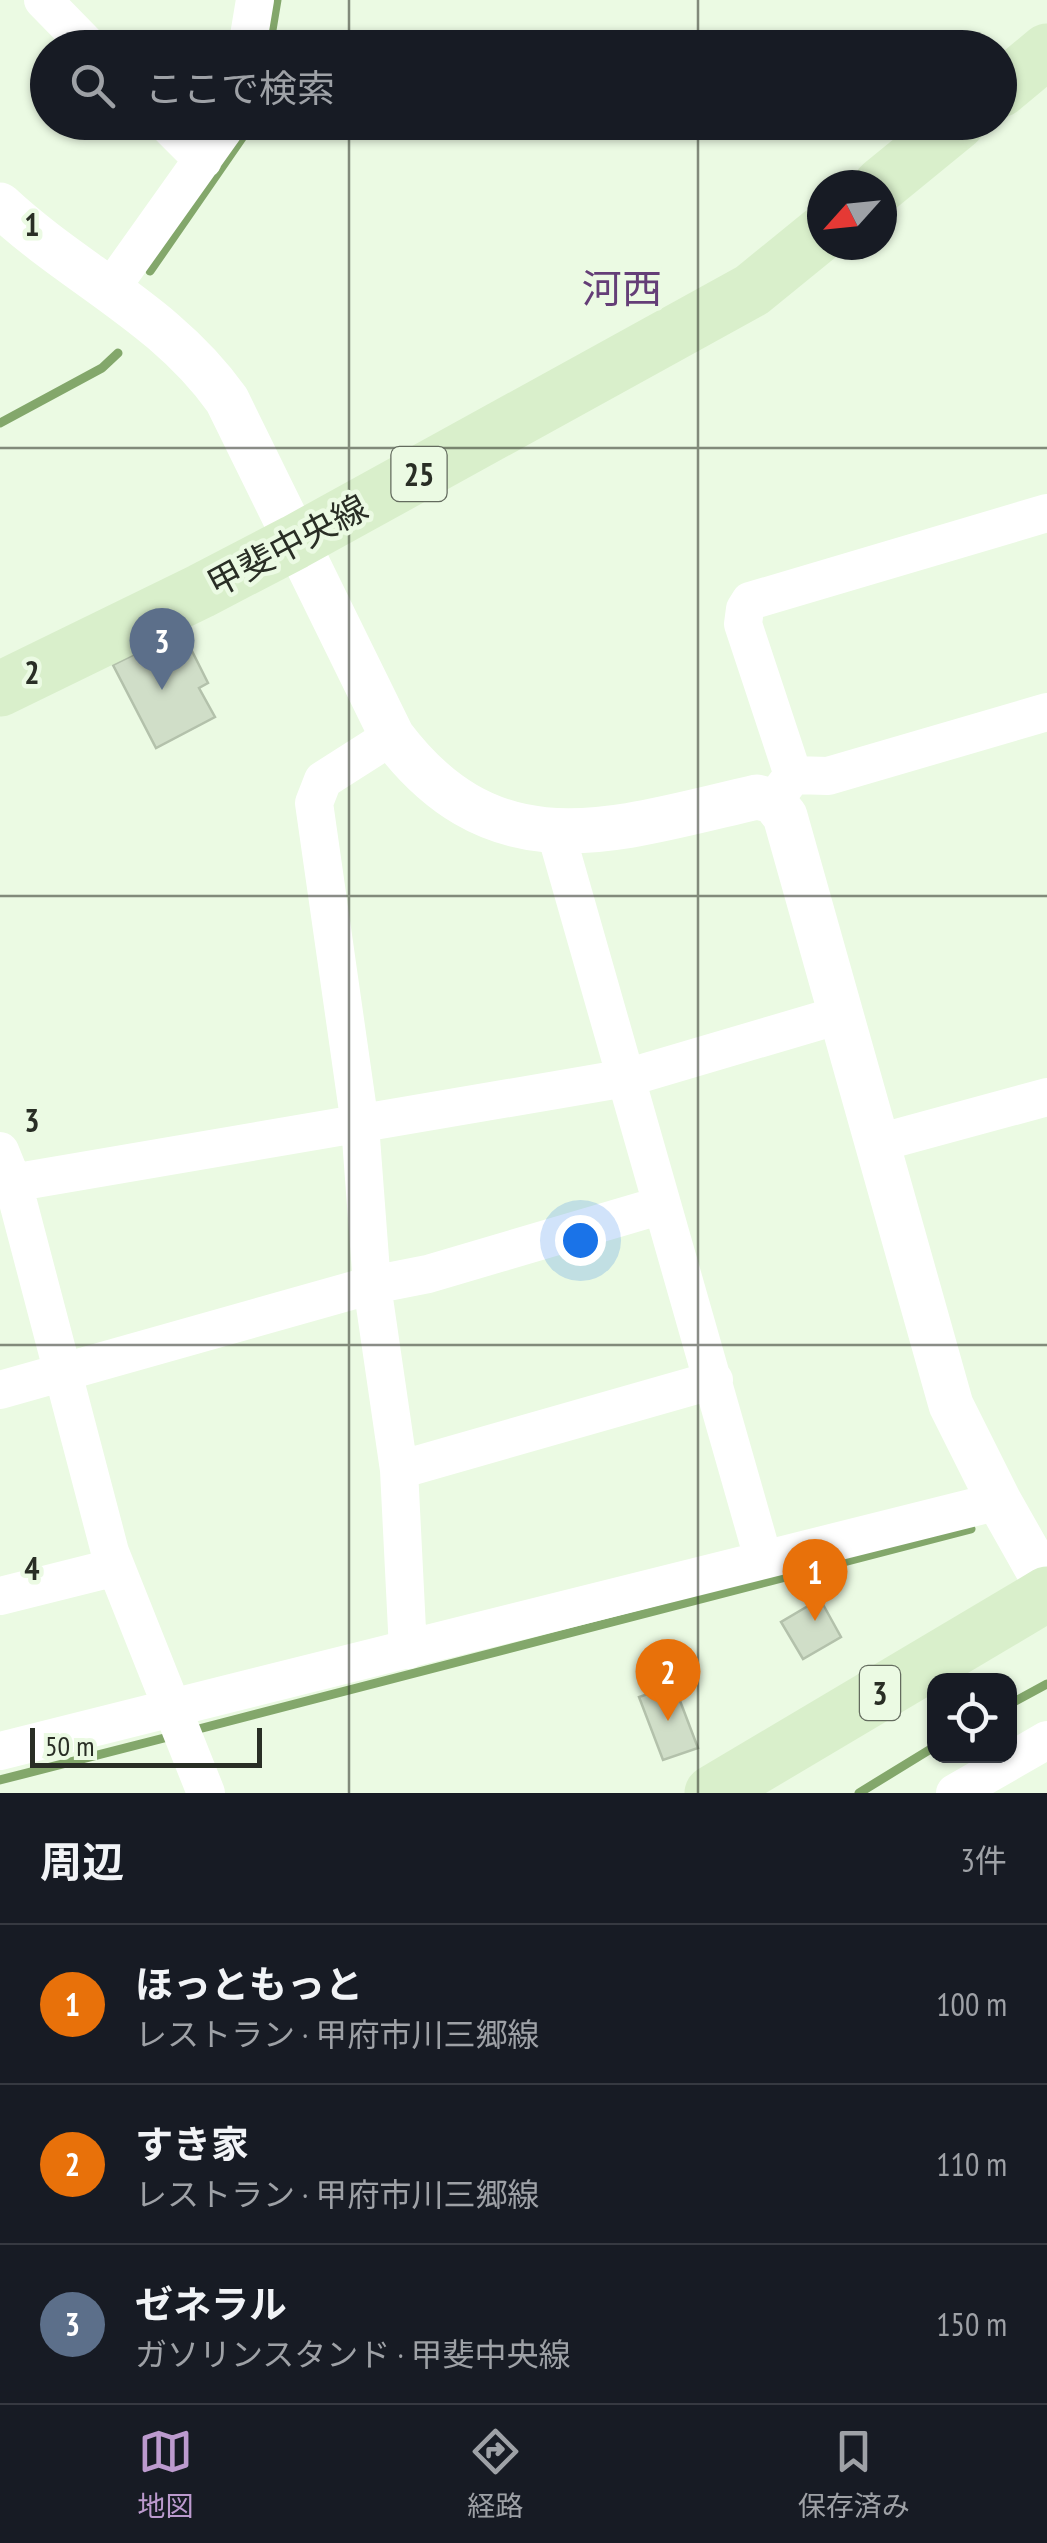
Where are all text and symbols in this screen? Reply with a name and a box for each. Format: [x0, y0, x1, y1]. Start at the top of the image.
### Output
search box [30, 30, 1017, 140]
icon: search [65, 58, 120, 113]
text: ここで検索 [145, 63, 335, 112]
north arrow [807, 170, 897, 260]
text: 1 [24, 203, 40, 245]
district label: 河西 [582, 262, 662, 314]
road number: 25 [392, 447, 446, 501]
street label: 甲斐中央線 [199, 484, 375, 606]
pin: 3 [130, 608, 194, 690]
text: 2 [24, 651, 40, 693]
text: 3 [24, 1099, 40, 1141]
your location [555, 1215, 606, 1266]
pin: 1 [782, 1538, 848, 1621]
text: 4 [24, 1547, 40, 1589]
pin: 2 [636, 1638, 700, 1721]
road number: 3 [860, 1666, 900, 1720]
map controls [927, 1673, 1017, 1763]
button: locate [927, 1673, 1017, 1763]
scale bar [30, 1723, 262, 1768]
text: 50 m [45, 1727, 94, 1764]
text: 周辺 [40, 1834, 124, 1889]
text: 3件 [961, 1839, 1007, 1881]
text: ほっともっと [135, 1959, 363, 2008]
text: 1 [65, 1983, 80, 2025]
text: 100 m [936, 1983, 1007, 2025]
text: レストラン · 甲府市川三郷線 [135, 2013, 539, 2055]
text: すき家 [135, 2119, 249, 2168]
text: 2 [65, 2143, 80, 2185]
text: 110 m [936, 2143, 1007, 2185]
text: レストラン · 甲府市川三郷線 [135, 2173, 539, 2215]
text: ゼネラル [135, 2279, 287, 2328]
text: 3 [65, 2303, 80, 2345]
text: 150 m [936, 2303, 1007, 2345]
text: ガソリンスタンド · 甲斐中央線 [135, 2333, 571, 2375]
tab: 地図 [137, 2424, 193, 2524]
tab: 経路 [467, 2424, 524, 2524]
tab: 保存済み [798, 2424, 910, 2524]

